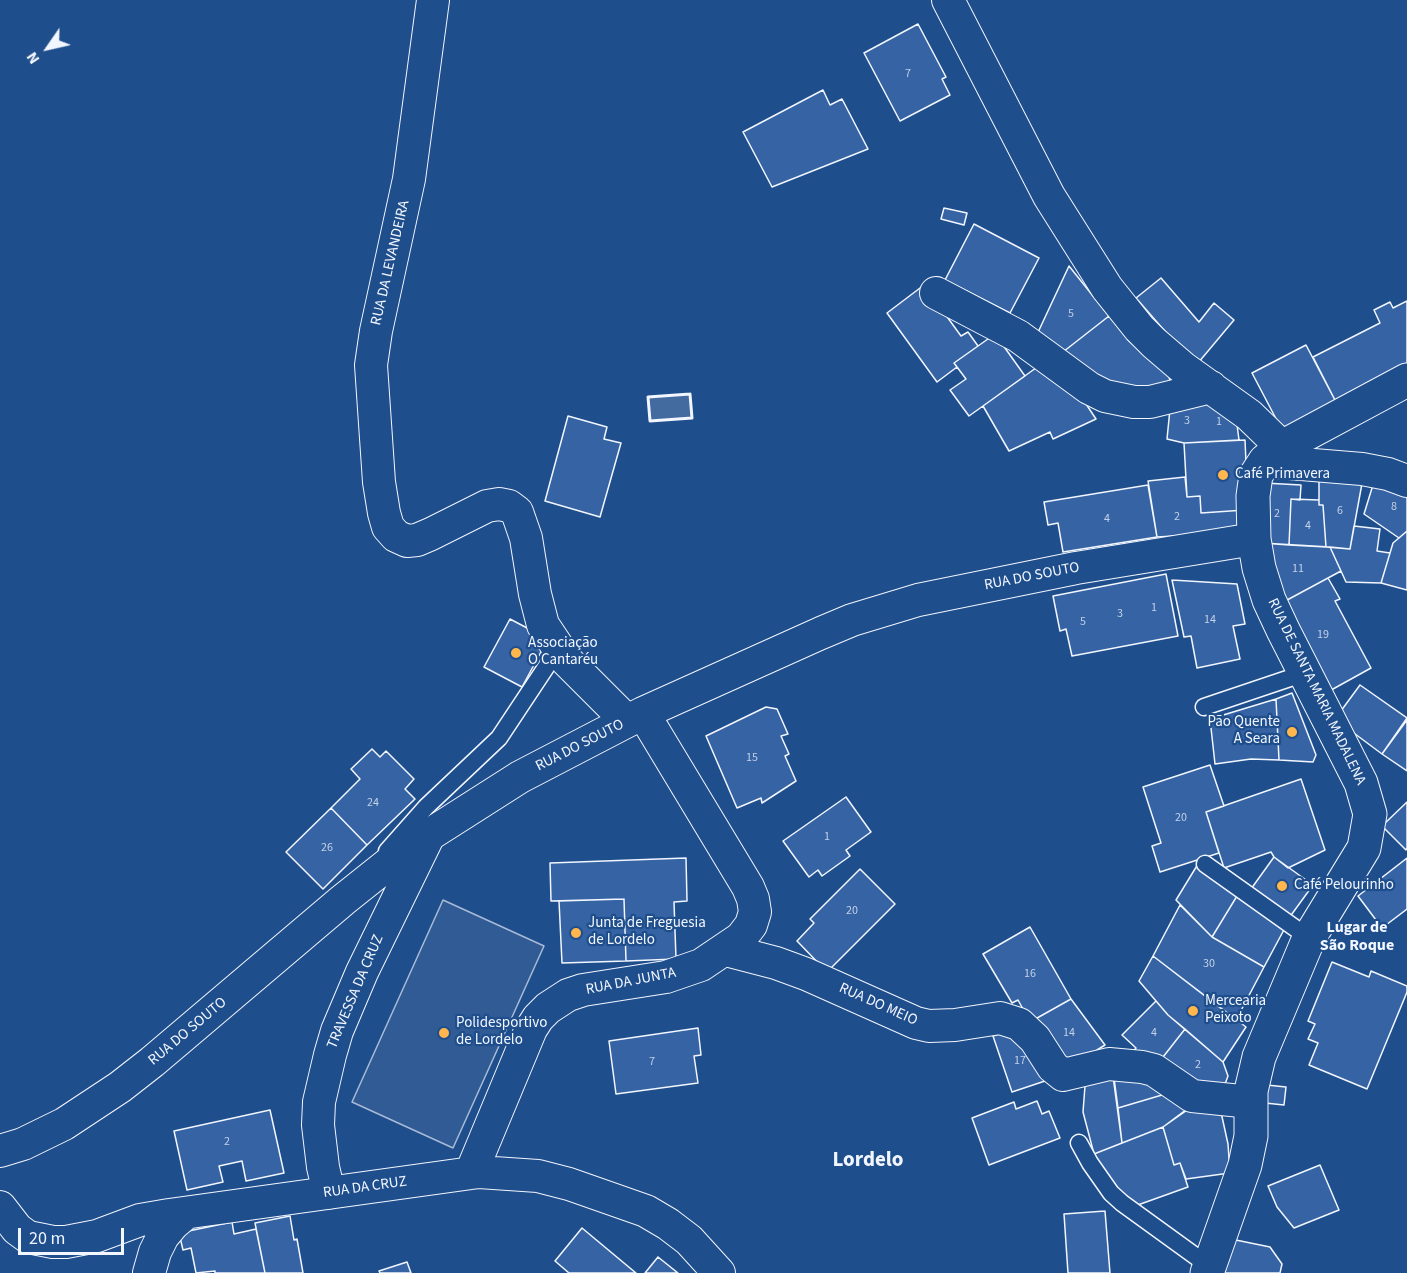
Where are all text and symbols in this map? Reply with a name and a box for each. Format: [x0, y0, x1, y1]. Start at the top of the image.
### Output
north arrow [18, 18, 78, 78]
text: N [21, 48, 45, 69]
house number: 7 [905, 67, 911, 81]
street label: RUA DA LEVANDEIRA [368, 199, 414, 327]
house number: 5 [1068, 307, 1074, 321]
house number: 3 [1184, 414, 1190, 428]
house number: 1 [1216, 415, 1222, 429]
place label: Café Primavera [1235, 466, 1330, 484]
marker: Café Primavera [1216, 468, 1230, 482]
house number: 8 [1391, 500, 1397, 514]
house number: 6 [1337, 504, 1343, 518]
house number: 2 [1274, 507, 1280, 521]
house number: 2 [1174, 510, 1180, 524]
house number: 4 [1104, 512, 1110, 526]
house number: 4 [1305, 519, 1311, 533]
street label: RUA DO SOUTO [983, 559, 1081, 595]
house number: 11 [1292, 562, 1304, 576]
street label: RUA DE SANTA MARIA MADALENA [1263, 596, 1369, 788]
house number: 1 [1151, 601, 1157, 615]
house number: 3 [1117, 607, 1123, 621]
house number: 14 [1204, 613, 1216, 627]
house number: 5 [1080, 615, 1086, 629]
house number: 19 [1317, 628, 1329, 642]
place label: Associação O Cantaréu [528, 635, 598, 670]
marker: Associação O Cantaréu [509, 646, 523, 660]
place label: Pão Quente A Seara [1207, 714, 1280, 749]
street label: RUA DO SOUTO [533, 716, 627, 776]
marker: Pão Quente A Seara [1285, 725, 1299, 739]
house number: 15 [746, 751, 758, 765]
house number: 24 [367, 796, 379, 810]
house number: 20 [1175, 811, 1187, 825]
house number: 1 [824, 830, 830, 844]
house number: 26 [321, 841, 333, 855]
place label: Café Pelourinho [1294, 877, 1394, 895]
marker: Café Pelourinho [1275, 879, 1289, 893]
house number: 20 [846, 904, 858, 918]
place label: Junta de Freguesia de Lordelo [588, 915, 706, 950]
district label: Lugar de São Roque [1320, 918, 1394, 956]
marker: Junta de Freguesia de Lordelo [569, 926, 583, 940]
street label: TRAVESSA DA CRUZ [324, 932, 388, 1052]
house number: 30 [1203, 957, 1215, 971]
street label: RUA DA JUNTA [584, 964, 678, 1000]
house number: 16 [1024, 967, 1036, 981]
street label: RUA DO MEIO [836, 980, 920, 1030]
place label: Mercearia Peixoto [1205, 993, 1266, 1028]
street label: RUA DO SOUTO [145, 994, 231, 1070]
marker: Mercearia Peixoto [1186, 1004, 1200, 1018]
place label: Polidesportivo de Lordelo [456, 1015, 547, 1050]
marker: Polidesportivo de Lordelo [437, 1026, 451, 1040]
house number: 14 [1063, 1026, 1075, 1040]
house number: 4 [1151, 1026, 1157, 1040]
house number: 17 [1014, 1054, 1026, 1068]
house number: 7 [649, 1055, 655, 1069]
house number: 2 [1195, 1058, 1201, 1072]
house number: 2 [224, 1135, 230, 1149]
district label: Lordelo [833, 1148, 903, 1174]
street label: RUA DA CRUZ [322, 1173, 408, 1203]
scale bar [21, 1216, 128, 1254]
text: 20 m [29, 1226, 65, 1251]

